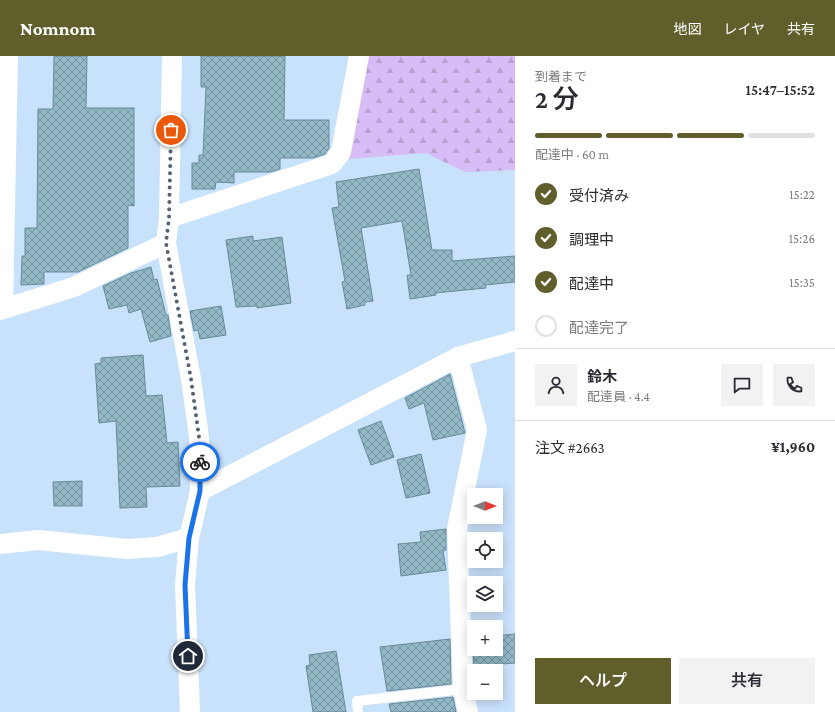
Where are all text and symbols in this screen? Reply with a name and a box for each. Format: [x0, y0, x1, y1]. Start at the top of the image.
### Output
text: Nomnom [20, 18, 96, 39]
text: 地図 [673, 21, 701, 37]
text: レイヤ [723, 21, 765, 37]
text: 共有 [787, 21, 815, 37]
text: 到着まで [535, 69, 587, 84]
text: 15:47–15:52 [746, 82, 815, 98]
text: 2 分 [535, 85, 579, 114]
pin [154, 113, 188, 147]
icon: bag [160, 119, 182, 141]
text: 配達中 · 60 m [535, 147, 609, 162]
icon: check [535, 183, 557, 205]
text: 15:22 [789, 187, 815, 202]
text: 受付済み [569, 188, 629, 204]
icon: check [535, 227, 557, 249]
text: 15:26 [789, 231, 815, 246]
text: 調理中 [569, 232, 614, 248]
icon: check [535, 271, 557, 293]
text: 15:35 [789, 275, 815, 290]
text: 配達中 [569, 276, 614, 292]
text: 配達完了 [569, 320, 629, 336]
button: person [535, 364, 577, 406]
button: chat [721, 364, 763, 406]
button: phone [773, 364, 815, 406]
text: 鈴木 [587, 369, 617, 385]
text: 配達員 · 4.4 [587, 389, 650, 404]
text: ¥1,960 [771, 439, 815, 455]
text: 注文 #2663 [535, 440, 605, 456]
courier [180, 442, 220, 482]
icon: bike [189, 451, 211, 473]
north arrow [467, 488, 503, 524]
map controls [467, 488, 503, 700]
button: locate [467, 532, 503, 568]
button: layers [467, 576, 503, 612]
button: + [467, 620, 503, 656]
pin [171, 639, 205, 673]
icon: home [177, 645, 199, 667]
button: ヘルプ [535, 658, 671, 704]
button: 共有 [679, 658, 815, 704]
button: − [467, 664, 503, 700]

